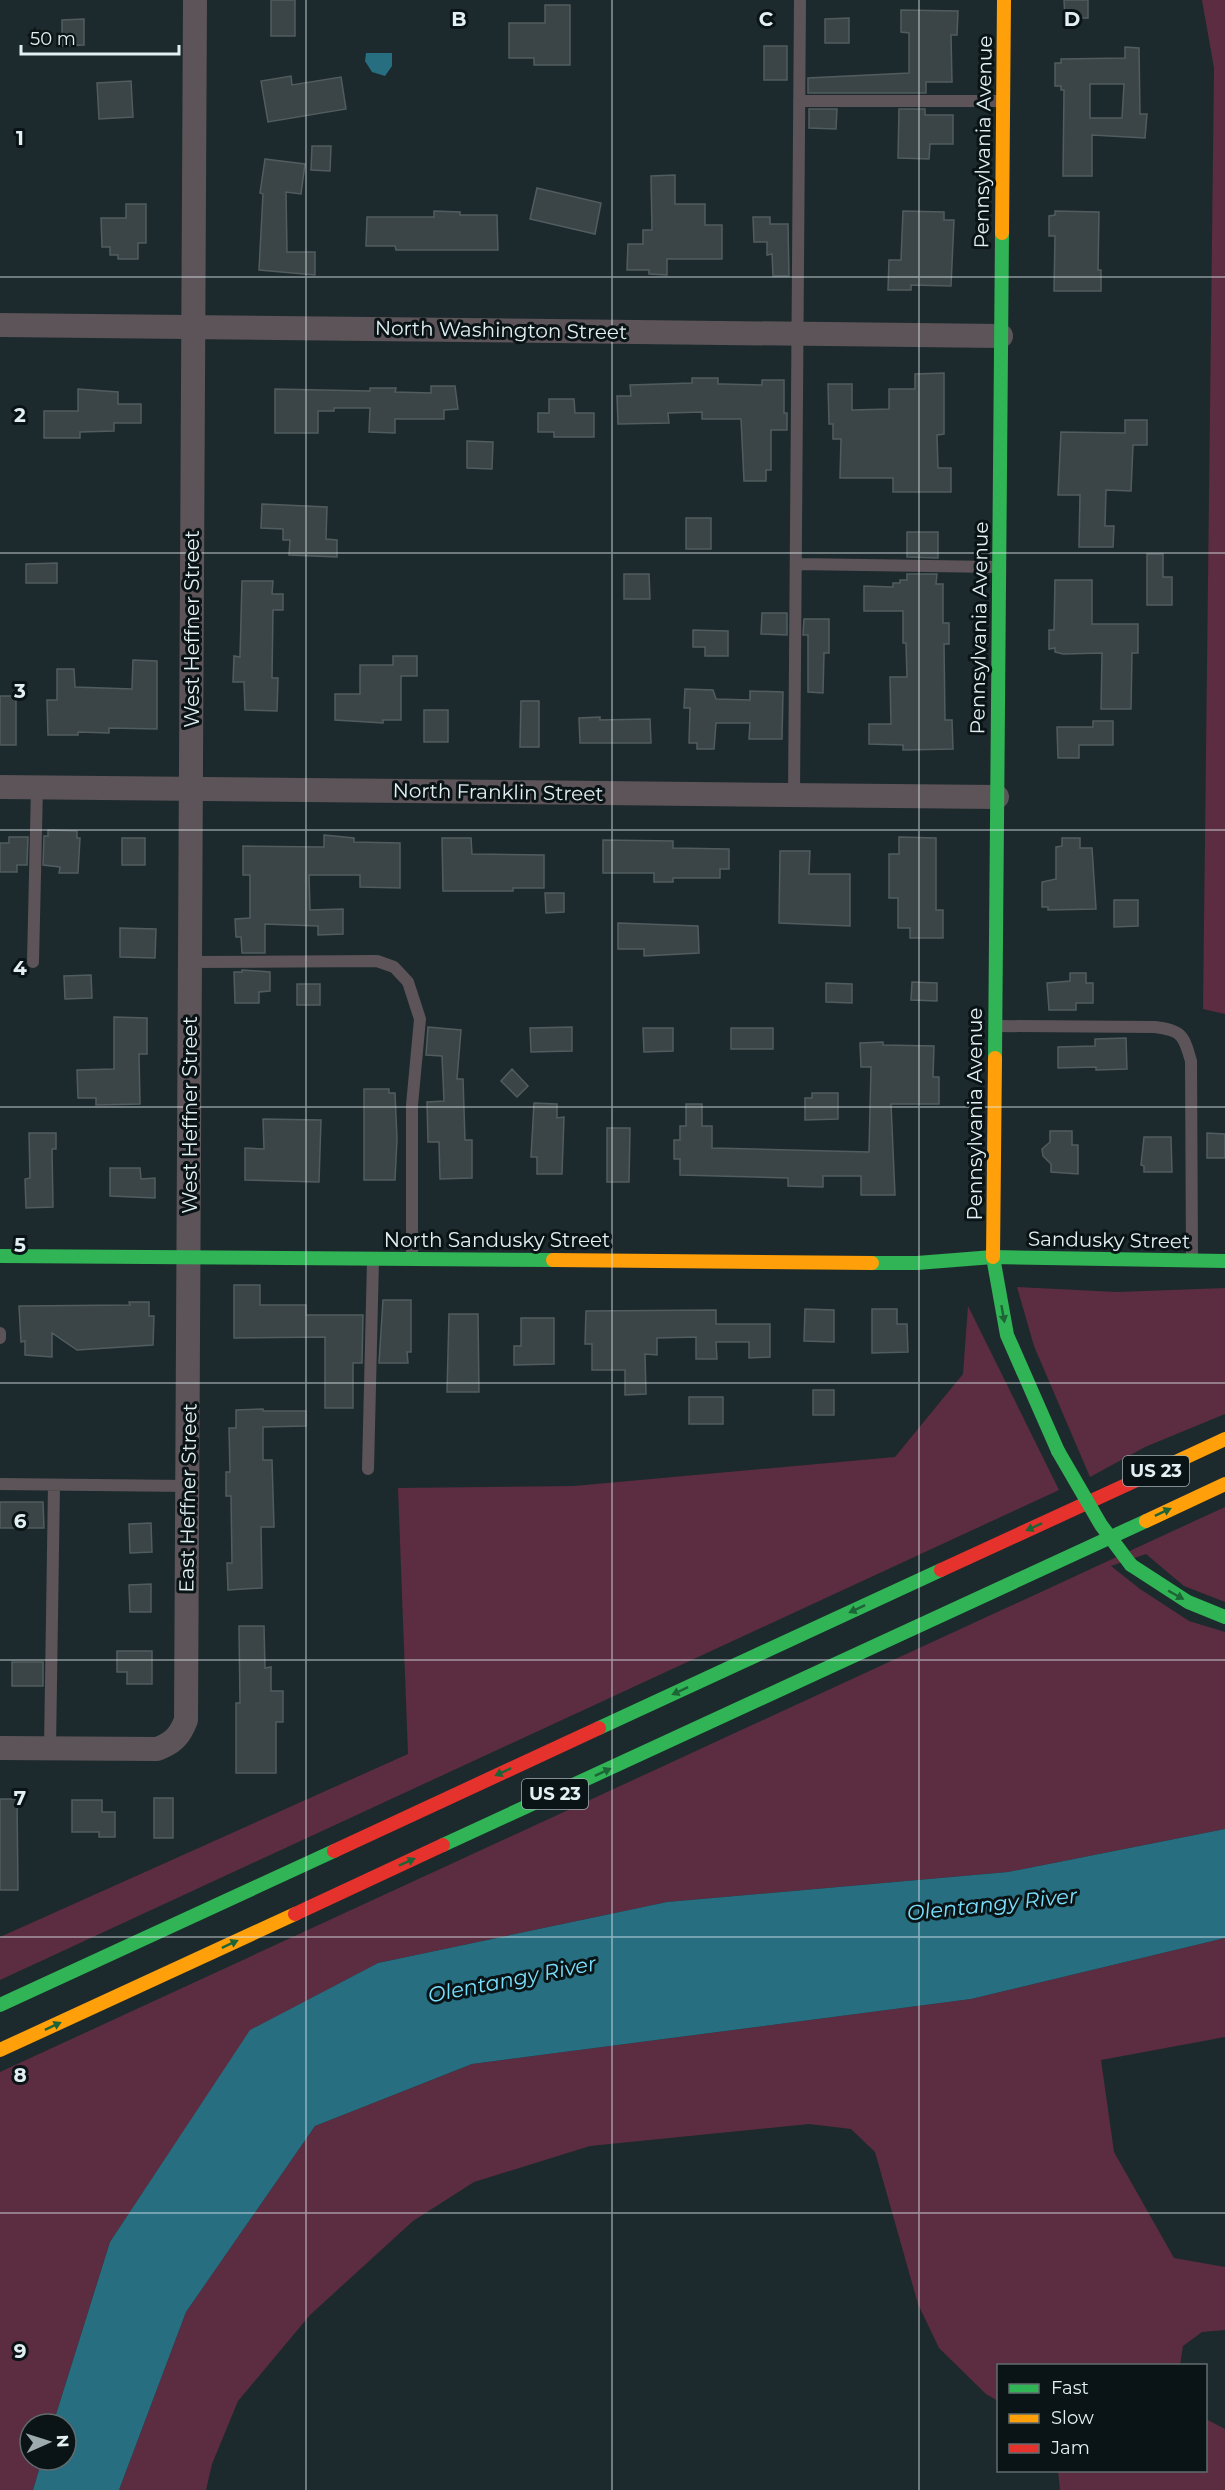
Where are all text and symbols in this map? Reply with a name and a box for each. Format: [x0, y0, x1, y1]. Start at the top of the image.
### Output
text: B [451, 7, 467, 31]
text: C [759, 7, 774, 31]
text: D [1064, 7, 1080, 31]
scale bar [21, 18, 178, 56]
text: 50 m [30, 28, 76, 50]
street label: Pennsylvania Avenue [969, 35, 997, 249]
text: 1 [16, 126, 24, 150]
street label: North Washington Street [375, 316, 627, 344]
text: 2 [14, 403, 26, 427]
street label: Pennsylvania Avenue [965, 521, 993, 735]
street label: West Heffner Street [180, 530, 204, 728]
text: 3 [13, 679, 26, 703]
street label: North Franklin Street [392, 778, 604, 806]
text: 4 [13, 956, 27, 980]
street label: Pennsylvania Avenue [963, 1008, 987, 1220]
street label: West Heffner Street [178, 1016, 202, 1214]
street label: Sandusky Street [1028, 1227, 1190, 1253]
street label: North Sandusky Street [384, 1228, 610, 1252]
text: 5 [14, 1233, 26, 1257]
one-way arrow [999, 1305, 1008, 1324]
street label: East Heffner Street [174, 1403, 202, 1593]
road number: US 23 [1123, 1456, 1189, 1486]
one-way arrow [1154, 1508, 1171, 1517]
text: 6 [14, 1509, 27, 1533]
one-way arrow [1025, 1522, 1043, 1532]
one-way arrow [1168, 1590, 1185, 1600]
one-way arrow [849, 1604, 866, 1613]
one-way arrow [672, 1686, 689, 1695]
one-way arrow [595, 1767, 613, 1777]
one-way arrow [495, 1768, 512, 1777]
road number: US 23 [522, 1779, 588, 1809]
text: 7 [14, 1786, 26, 1810]
one-way arrow [399, 1858, 416, 1867]
water label: Olentangy River [906, 1883, 1079, 1925]
one-way arrow [222, 1939, 239, 1948]
water label: Olentangy River [426, 1950, 599, 2008]
one-way arrow [45, 2021, 62, 2030]
text: 8 [13, 2063, 27, 2087]
text: 9 [14, 2339, 26, 2363]
legend [997, 2364, 1207, 2472]
text: Fast [1051, 2377, 1089, 2399]
text: Slow [1051, 2407, 1094, 2429]
north arrow [18, 2412, 78, 2472]
text: N [53, 2434, 72, 2448]
text: Jam [1050, 2437, 1090, 2459]

